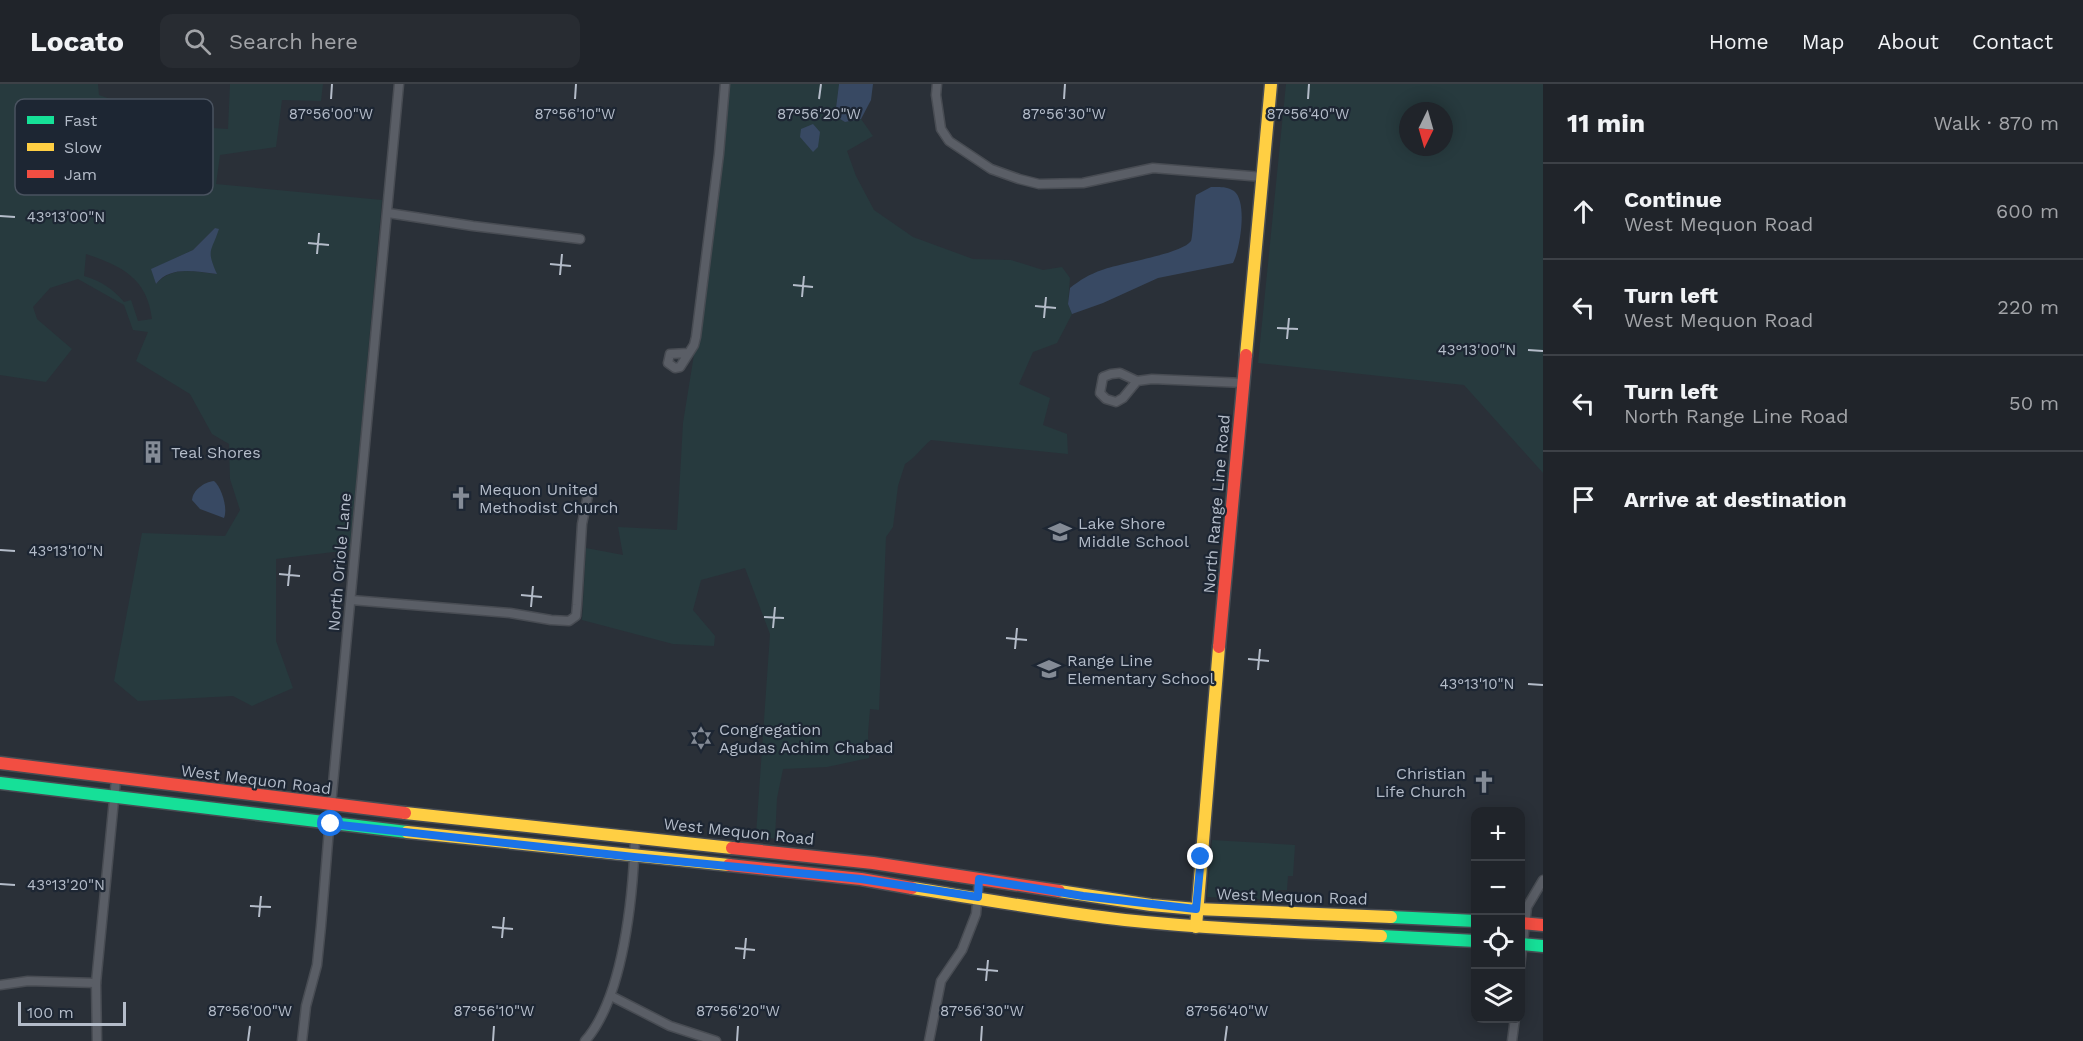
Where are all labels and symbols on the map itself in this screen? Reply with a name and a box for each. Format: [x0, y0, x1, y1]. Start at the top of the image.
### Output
legend [15, 99, 213, 195]
north arrow [1399, 102, 1453, 156]
text: 87°56'00"W [289, 105, 373, 123]
text: 87°56'10"W [535, 105, 615, 123]
text: 87°56'20"W [777, 105, 861, 123]
text: 87°56'30"W [1022, 105, 1106, 123]
text: 87°56'40"W [1267, 105, 1349, 123]
text: Fast [64, 111, 97, 130]
text: Slow [64, 138, 102, 157]
text: Jam [64, 165, 97, 184]
text: 43°13'00"N [27, 208, 105, 226]
text: 43°13'00"N [1438, 341, 1516, 359]
street label: North Range Line Road [1199, 414, 1234, 594]
building icon: Teal Shores [140, 439, 166, 465]
place label: Teal Shores [171, 443, 261, 462]
place label: Mequon United Methodist Church [479, 480, 619, 517]
church icon: Mequon United Methodist Church [448, 485, 474, 511]
street label: North Oriole Lane [324, 492, 355, 632]
place label: Lake Shore Middle School [1078, 514, 1189, 551]
school or university icon: Lake Shore Middle School [1047, 519, 1073, 545]
text: 43°13'10"N [28, 542, 104, 560]
place label: Range Line Elementary School [1067, 651, 1215, 688]
school or university icon: Range Line Elementary School [1036, 656, 1062, 682]
text: 43°13'10"N [1439, 675, 1515, 693]
place label: Congregation Agudas Achim Chabad [719, 720, 894, 757]
synagogue icon: Congregation Agudas Achim Chabad [688, 725, 714, 751]
street label: West Mequon Road [180, 761, 332, 798]
place label: Christian Life Church [1376, 764, 1466, 801]
church icon: Christian Life Church [1471, 769, 1497, 795]
route start [317, 810, 343, 836]
street label: West Mequon Road [663, 814, 815, 849]
route end [1187, 843, 1213, 869]
text: 43°13'20"N [27, 876, 105, 894]
street label: West Mequon Road [1216, 884, 1368, 909]
scale bar [18, 999, 126, 1026]
text: 87°56'00"W [208, 1002, 292, 1020]
text: 87°56'10"W [454, 1002, 534, 1020]
text: 87°56'20"W [696, 1002, 780, 1020]
text: 87°56'30"W [940, 1002, 1024, 1020]
text: 87°56'40"W [1186, 1002, 1268, 1020]

